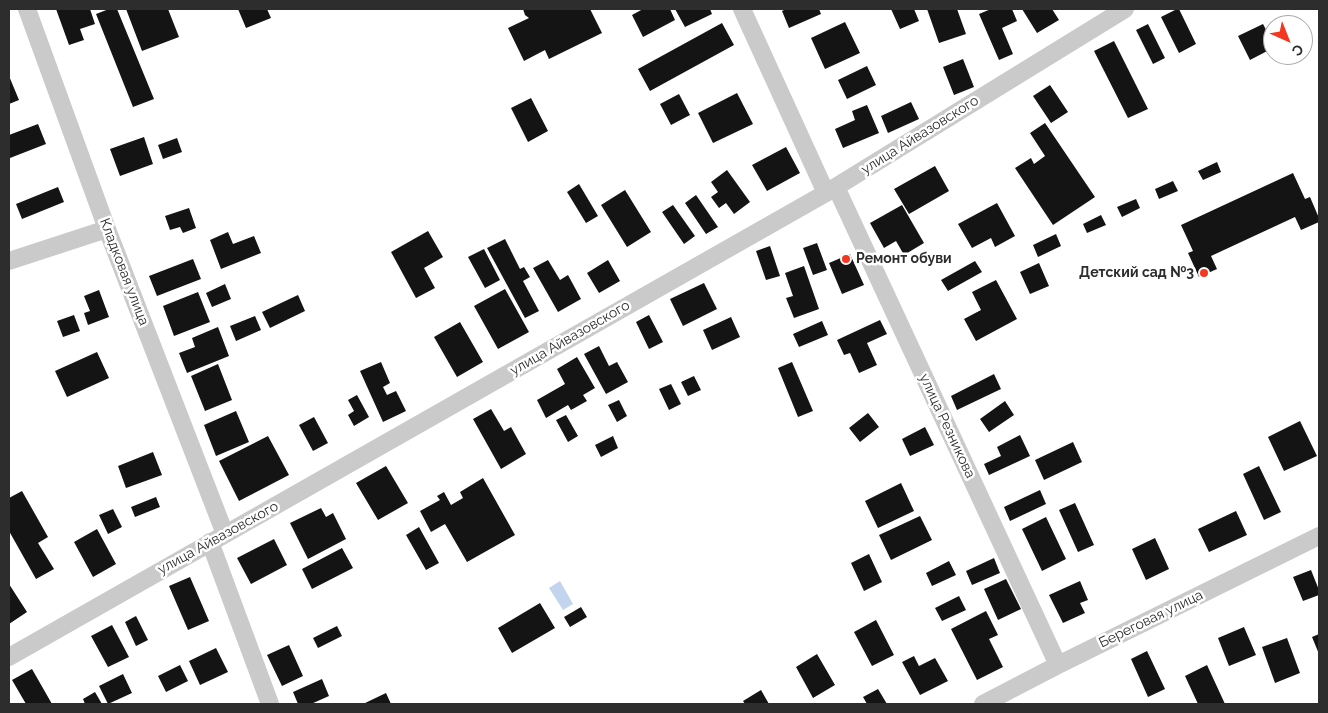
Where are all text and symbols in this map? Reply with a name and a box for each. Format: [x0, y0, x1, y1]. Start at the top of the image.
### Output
north arrow [1263, 15, 1313, 65]
text: С [1289, 41, 1307, 59]
street label: улица Айвазовского [858, 92, 982, 178]
street label: Кладковая улица [96, 216, 152, 328]
place label: Ремонт обуви [856, 251, 952, 267]
marker: Ремонт обуви [840, 253, 852, 265]
place label: Детский сад №3 [1079, 265, 1194, 281]
marker: Детский сад №3 [1198, 267, 1210, 279]
street label: улица Айвазовского [507, 297, 633, 379]
street label: улица Резникова [915, 371, 979, 481]
street label: улица Айвазовского [155, 498, 281, 578]
street label: Береговая улица [1096, 587, 1206, 651]

